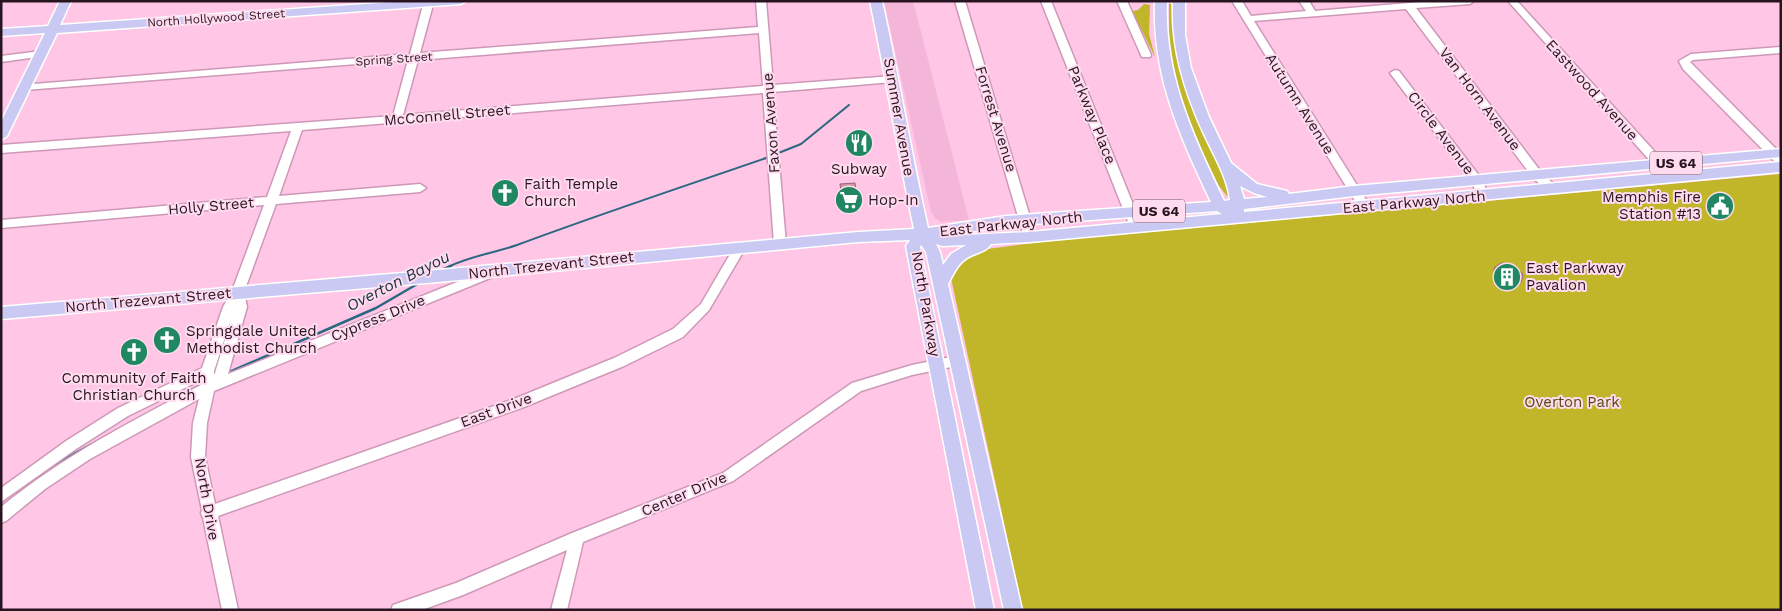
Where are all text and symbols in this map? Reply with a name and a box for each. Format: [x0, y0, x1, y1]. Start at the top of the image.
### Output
street label: North Hollywood Street [147, 6, 285, 30]
street label: Eastwood Avenue [1542, 36, 1642, 144]
street label: Van Horn Avenue [1435, 44, 1525, 154]
street label: Spring Street [355, 49, 433, 69]
street label: Autumn Avenue [1262, 50, 1338, 158]
street label: Summer Avenue [880, 57, 918, 177]
street label: Parkway Place [1064, 63, 1120, 167]
street label: Forrest Avenue [971, 64, 1021, 174]
street label: Faxon Avenue [759, 72, 783, 174]
street label: Circle Avenue [1404, 88, 1478, 178]
street label: McConnell Street [383, 100, 511, 129]
restaurant icon: Subway [844, 128, 874, 158]
road number: US 64 [1650, 152, 1702, 174]
place label: Subway [831, 160, 887, 178]
place label: Faith Temple Church [524, 175, 618, 210]
church icon: Faith Temple Church [490, 178, 520, 208]
supermarket icon: Hop-In [834, 185, 864, 215]
street label: East Parkway North [1342, 187, 1486, 217]
place label: Memphis Fire Station #13 [1602, 188, 1701, 223]
place label: Hop-In [868, 191, 919, 209]
public building icon: Memphis Fire Station #13 [1705, 191, 1735, 221]
street label: Holly Street [167, 193, 255, 219]
road number: US 64 [1133, 200, 1185, 222]
street label: East Parkway North [939, 208, 1083, 240]
water label: Overton Bayou [343, 247, 453, 315]
street label: North Trezevant Street [467, 247, 635, 283]
street label: North Parkway [908, 250, 944, 358]
place label: East Parkway Pavalion [1526, 259, 1624, 294]
building icon: East Parkway Pavalion [1492, 262, 1522, 292]
street label: North Trezevant Street [64, 284, 232, 316]
street label: Cypress Drive [328, 291, 428, 345]
place label: Springdale United Methodist Church [186, 322, 317, 357]
church icon: Springdale United Methodist Church [152, 325, 182, 355]
church icon: Community of Faith Christian Church [119, 337, 149, 367]
place label: Community of Faith Christian Church [62, 369, 206, 404]
street label: East Drive [458, 389, 534, 431]
park label: Overton Park [1524, 393, 1620, 411]
street label: North Drive [191, 456, 223, 542]
street label: Center Drive [638, 468, 730, 520]

